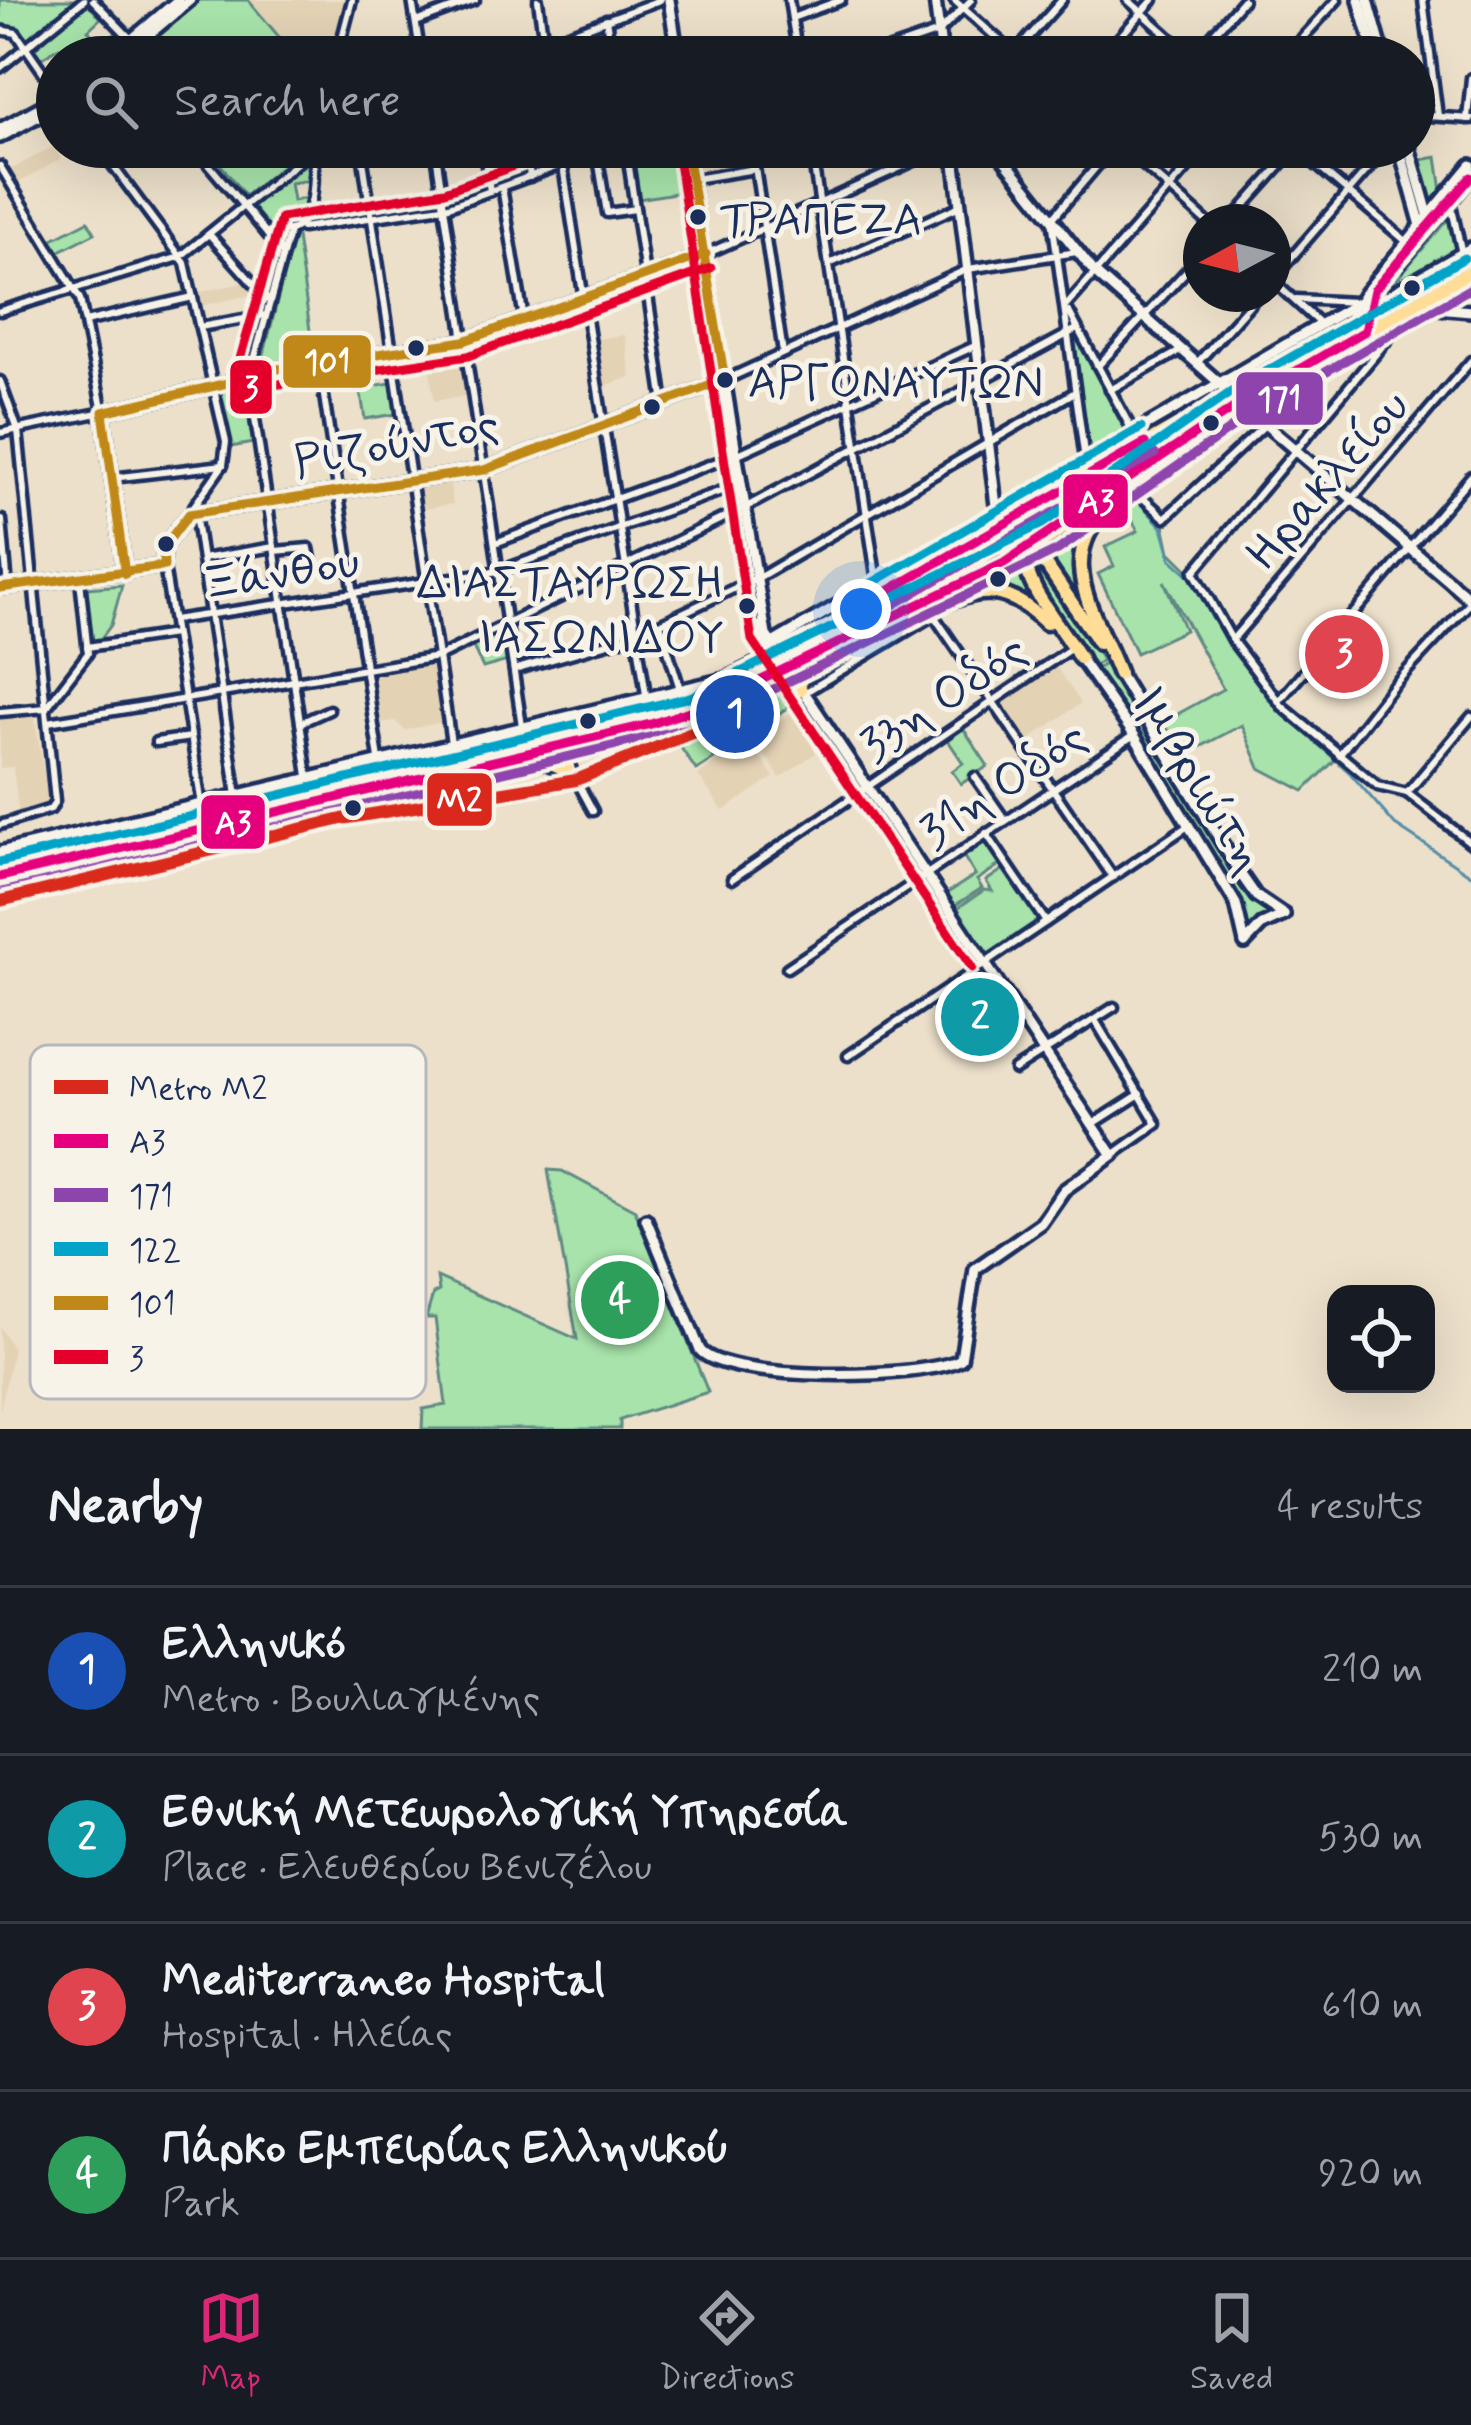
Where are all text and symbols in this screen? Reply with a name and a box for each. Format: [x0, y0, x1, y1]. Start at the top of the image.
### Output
search box [36, 36, 1435, 168]
icon: search [78, 69, 144, 135]
text: Search here [174, 73, 401, 132]
place label: ΤΡΑΠΕΖΑ [720, 192, 922, 251]
north arrow [1183, 204, 1291, 312]
marker: ΤΡΑΠΕΖΑ [687, 206, 709, 228]
unlabelled marker [1401, 277, 1423, 299]
line badge: 101 [281, 333, 373, 390]
unlabelled marker [405, 337, 427, 359]
text: 101 [304, 342, 350, 386]
place label: ΑΡΓΟΝΑΥΤΩΝ [748, 355, 1043, 414]
line badge: 3 [228, 358, 274, 416]
text: 3 [244, 368, 259, 412]
marker: ΑΡΓΟΝΑΥΤΩΝ [714, 369, 736, 391]
line badge: 171 [1234, 370, 1325, 427]
street label: Ηρακλείου [1233, 377, 1425, 585]
text: 171 [1257, 379, 1301, 423]
street label: Ριζούντος [289, 394, 504, 495]
unlabelled marker [641, 396, 663, 418]
unlabelled marker [1200, 412, 1222, 434]
line badge: Α3 [1061, 472, 1130, 530]
text: Α3 [1078, 482, 1114, 526]
street label: Ξάνθου [197, 531, 364, 618]
unlabelled marker [155, 533, 177, 555]
place label: ΔΙΑΣΤΑΥΡΩΣΗ ΙΑΣΩΝΙΔΟΥ [417, 555, 724, 669]
unlabelled marker [987, 568, 1009, 590]
your location [831, 579, 891, 639]
marker: ΔΙΑΣΤΑΥΡΩΣΗ ΙΑΣΩΝΙΔΟΥ [736, 595, 758, 617]
pin: 3 [1305, 609, 1383, 699]
street label: 33η Οδός [848, 620, 1040, 778]
pin: 1 [696, 669, 774, 759]
street label: Ιμβριώτη [1115, 676, 1279, 886]
street label: 31η Οδός [908, 707, 1100, 865]
unlabelled marker [577, 710, 599, 732]
line badge: Μ2 [425, 771, 494, 828]
text: Μ2 [436, 780, 483, 824]
line badge: Α3 [199, 793, 267, 851]
unlabelled marker [342, 797, 364, 819]
text: Α3 [215, 803, 251, 847]
pin: 2 [941, 972, 1019, 1062]
legend [30, 1045, 426, 1399]
text: Metro Μ2 [129, 1068, 267, 1112]
text: Α3 [129, 1122, 166, 1166]
text: 171 [129, 1176, 173, 1220]
text: 122 [129, 1230, 181, 1274]
pin: 4 [581, 1255, 659, 1345]
text: 101 [129, 1284, 175, 1328]
map controls [1327, 1285, 1435, 1393]
button: locate [1327, 1285, 1435, 1393]
text: 3 [129, 1338, 144, 1382]
text: Nearby [48, 1474, 203, 1540]
text: 4 results [1277, 1482, 1423, 1533]
text: Ελληνικό [162, 1616, 346, 1675]
text: 1 [78, 1645, 96, 1696]
text: 210 m [1322, 1645, 1423, 1696]
text: Metro · Βουλιαγμένης [162, 1675, 540, 1726]
text: Εθνική Μετεωρολογική Υπηρεσία [162, 1784, 848, 1843]
text: 2 [77, 1813, 97, 1864]
text: 530 m [1318, 1813, 1423, 1864]
text: Place · Ελευθερίου Βενιζέλου [162, 1843, 652, 1894]
text: Mediterraneo Hospital [162, 1952, 605, 2011]
text: 3 [78, 1981, 96, 2032]
text: 610 m [1321, 1981, 1423, 2032]
text: Hospital · Ηλείας [162, 2011, 452, 2062]
text: Πάρκο Εμπειρίας Ελληνικού [162, 2120, 729, 2179]
text: 4 [76, 2149, 98, 2200]
text: 920 m [1318, 2149, 1423, 2200]
text: Park [162, 2179, 240, 2230]
tab: Map [198, 2285, 264, 2401]
tab: Directions [659, 2285, 795, 2401]
tab: Saved [1190, 2285, 1273, 2401]

